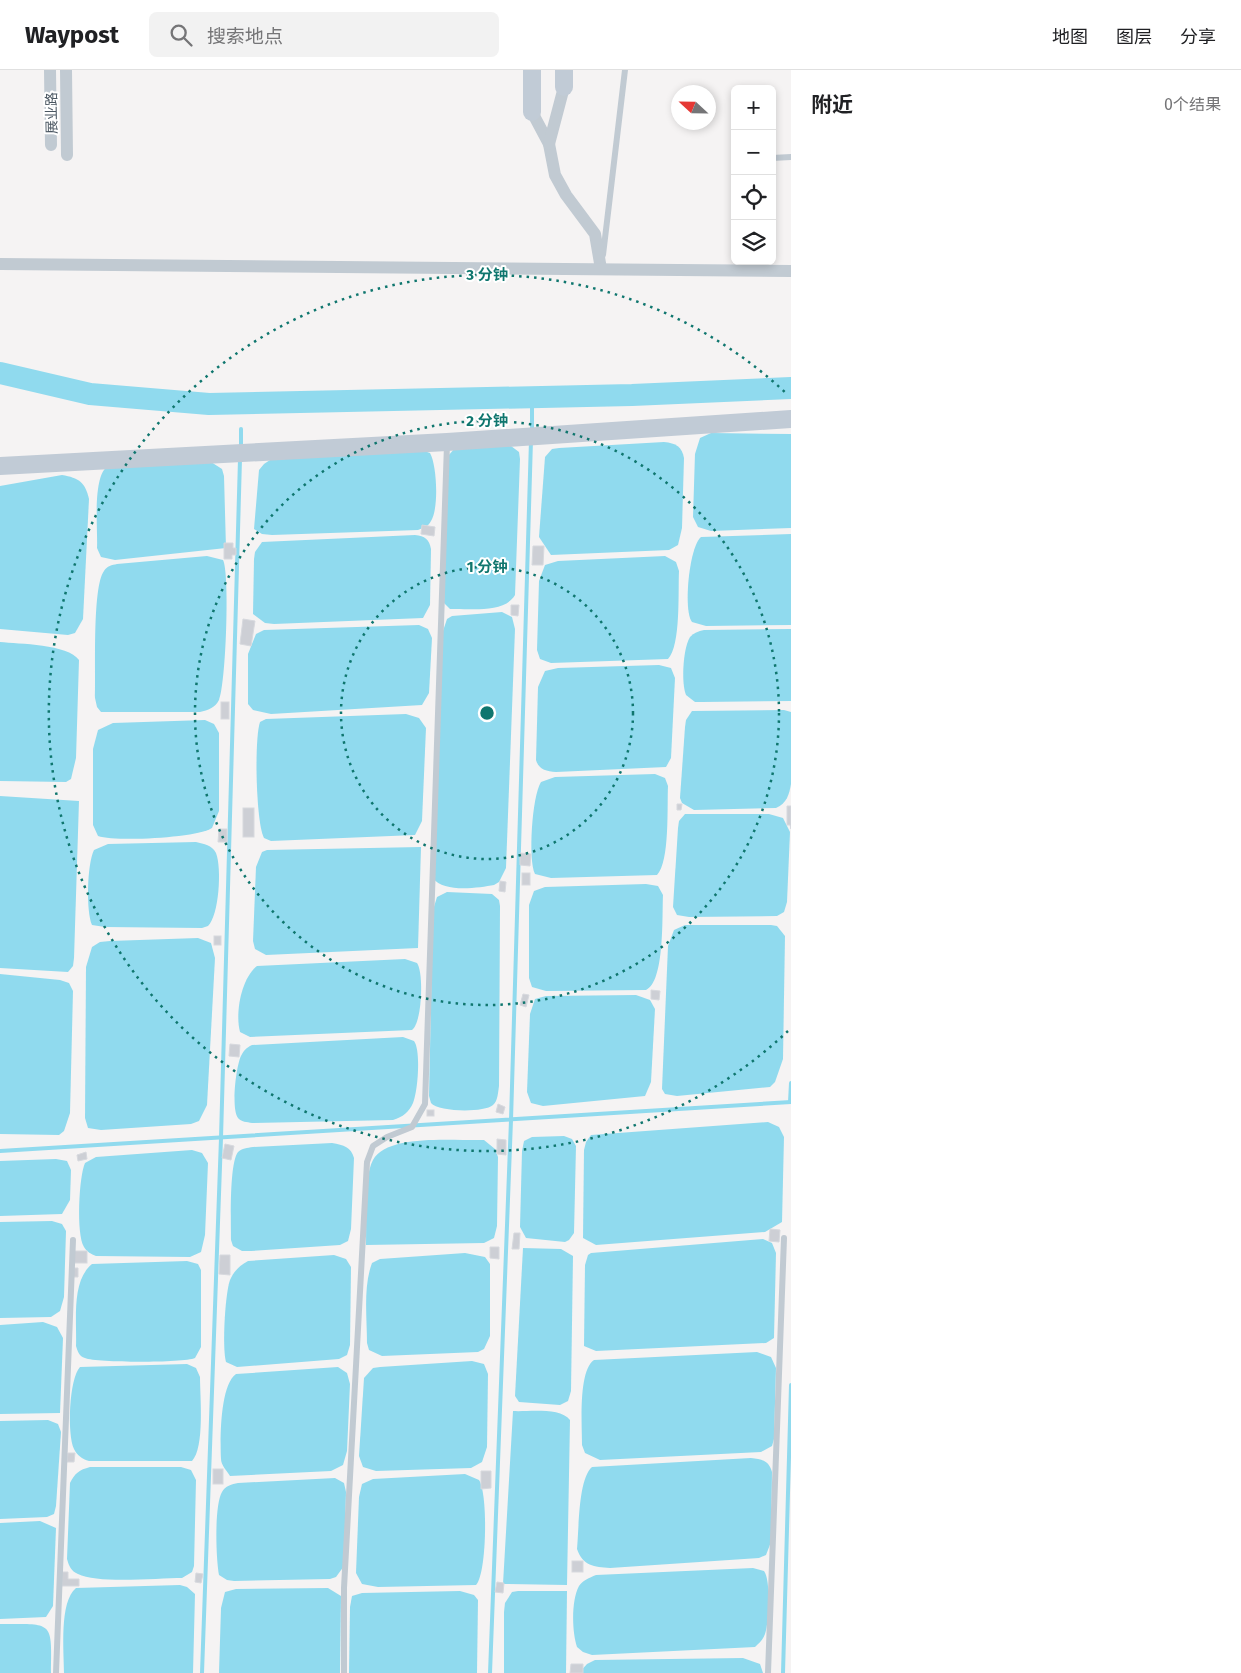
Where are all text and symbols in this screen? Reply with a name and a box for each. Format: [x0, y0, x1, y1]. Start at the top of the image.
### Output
search box [149, 12, 499, 57]
text: Waypost [25, 21, 119, 49]
icon: search [167, 21, 195, 49]
text: 搜索地点 [207, 25, 283, 48]
text: 地图 [1052, 26, 1088, 48]
text: 图层 [1116, 26, 1152, 48]
text: 分享 [1180, 26, 1216, 48]
north arrow [671, 85, 716, 130]
map controls [731, 85, 776, 265]
button: + [731, 85, 776, 130]
street label: 展业路 [43, 92, 61, 134]
text: 附近 [811, 92, 853, 118]
text: 0个结果 [1164, 95, 1221, 114]
button: − [731, 130, 776, 175]
button: locate [731, 175, 776, 220]
button: layers [731, 220, 776, 265]
text: 3 分钟 [465, 266, 508, 284]
text: 2 分钟 [466, 412, 508, 430]
text: 1 分钟 [467, 558, 507, 576]
centre of rings [478, 704, 496, 722]

